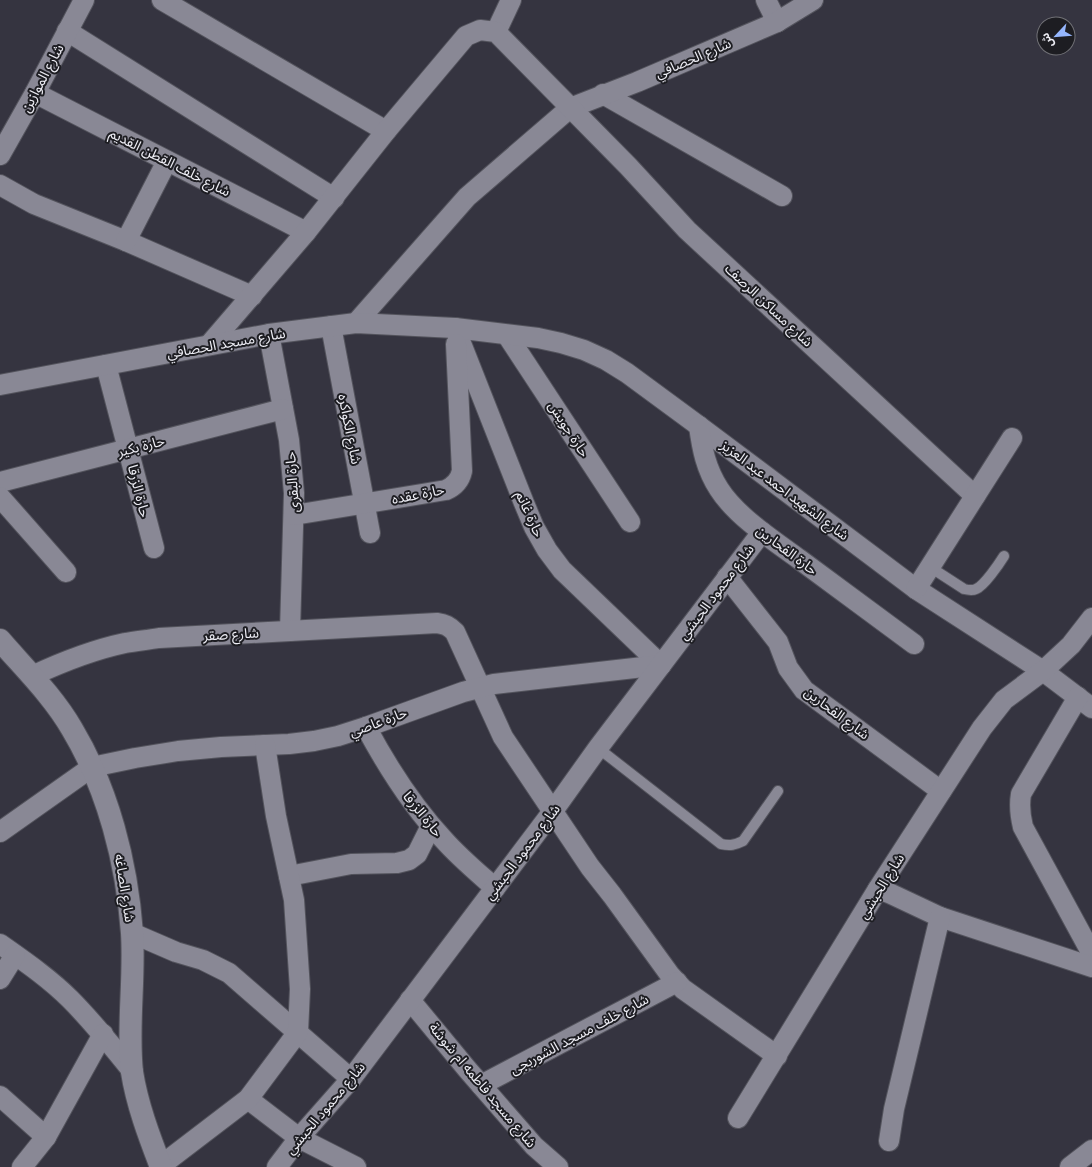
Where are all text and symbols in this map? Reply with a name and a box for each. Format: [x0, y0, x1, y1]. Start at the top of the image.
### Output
north arrow [1036, 16, 1076, 56]
text: ش [1037, 31, 1057, 50]
street label: شارع الحصافي [652, 34, 735, 84]
street label: شارع الموازين [16, 41, 69, 116]
street label: شارع خلف القطن القديم [106, 124, 234, 202]
street label: شارع مساكن الرصف [720, 260, 817, 352]
street label: شارع مسجد الحصافي [165, 324, 287, 364]
street label: شارع الكواكره [332, 392, 366, 466]
street label: حارة جويش [544, 398, 594, 460]
street label: حارة بكير [115, 431, 166, 461]
street label: شارع الشهيد احمد عبد العزيز [715, 435, 853, 546]
street label: حارة البقرى [281, 451, 303, 513]
street label: حارة الزرقا [124, 463, 154, 519]
street label: حارة عقده [390, 480, 446, 508]
street label: حارة غانم [510, 488, 548, 541]
street label: حارة الفحارين [753, 521, 821, 579]
street label: شارع محمود الحبشي [674, 541, 760, 645]
street label: شارع صقر [202, 624, 260, 647]
street label: شارع الفحارين [800, 683, 873, 745]
street label: حارة عاصي [347, 703, 410, 743]
street label: حارة الزرقا [399, 787, 447, 841]
street label: شارع محمود الحبشي [480, 801, 566, 905]
street label: شارع الحبشي [854, 850, 910, 923]
street label: شارع الصاغه [109, 852, 139, 924]
street label: شارع خلف مسجد الشوربجى [506, 990, 653, 1080]
street label: شارع مسجد فاطمه ام شوشة [424, 1019, 541, 1152]
street label: شارع محمود الحبشي [281, 1058, 371, 1159]

